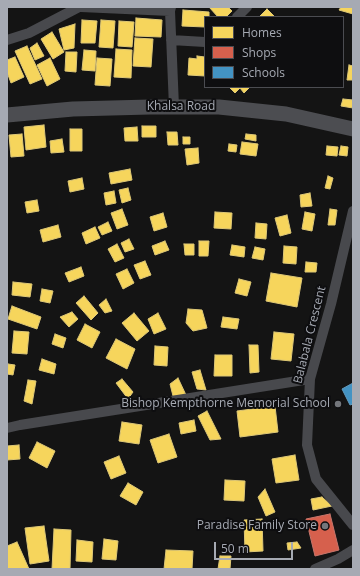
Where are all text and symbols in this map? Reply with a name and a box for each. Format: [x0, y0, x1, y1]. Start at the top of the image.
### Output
legend [204, 16, 344, 88]
text: Homes [242, 24, 282, 41]
text: Shops [242, 44, 276, 61]
text: Schools [242, 64, 285, 81]
street label: Khalsa Road [147, 100, 215, 114]
street label: Balabala Crescent [291, 285, 329, 385]
place label: Bishop Kempthorne Memorial School [121, 397, 330, 411]
marker: Bishop Kempthorne Memorial School [333, 399, 343, 409]
place label: Paradise Family Store [197, 519, 317, 533]
marker: Paradise Family Store [320, 521, 330, 531]
scale bar [216, 534, 295, 560]
text: 50 m [221, 540, 249, 557]

